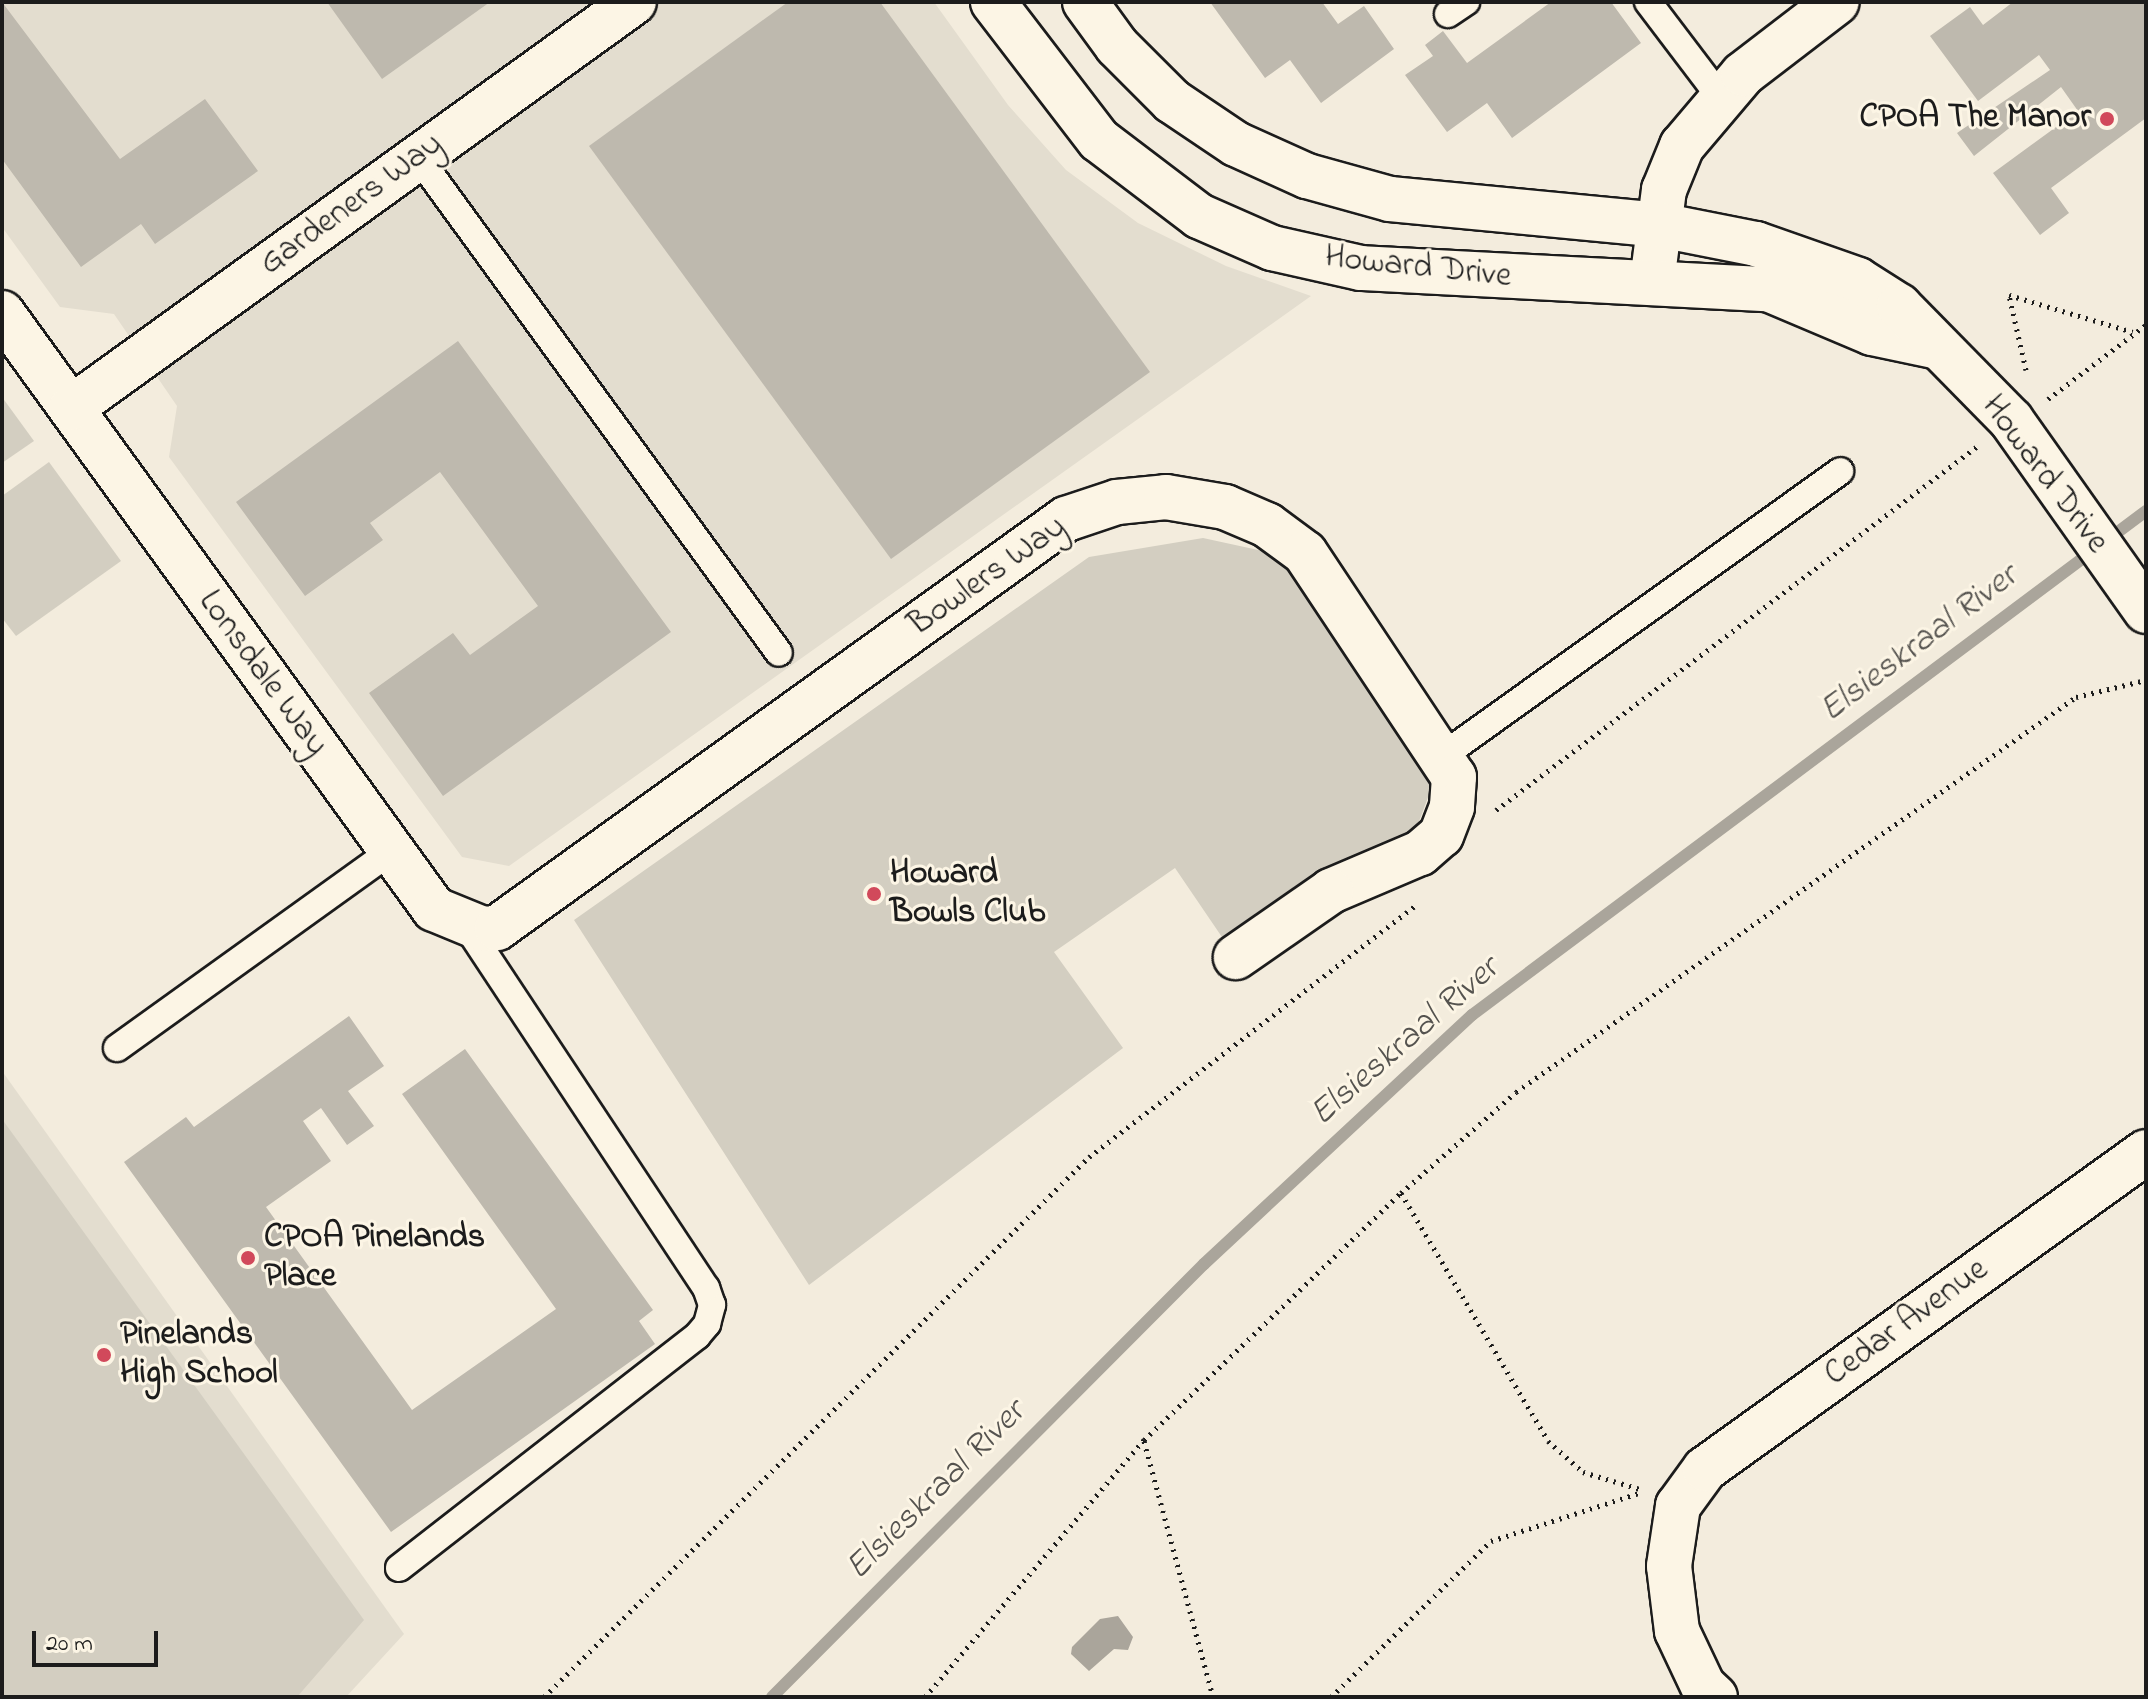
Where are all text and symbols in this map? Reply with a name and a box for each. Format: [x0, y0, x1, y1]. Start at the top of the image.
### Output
place label: CPOA The Manor [1860, 99, 2091, 139]
marker: CPOA The Manor [2098, 110, 2116, 128]
street label: Gardeners Way [252, 125, 452, 285]
street label: Howard Drive [1323, 238, 1513, 298]
street label: Howard Drive [1971, 388, 2117, 562]
street label: Bowlers Way [901, 508, 1075, 646]
water label: Elsieskraal River [1812, 556, 2026, 732]
street label: Lonsdale Way [188, 583, 336, 765]
place label: Howard Bowls Club [890, 854, 1045, 934]
marker: Howard Bowls Club [865, 885, 883, 903]
water label: Elsieskraal River [1302, 948, 1508, 1136]
place label: CPOA Pinelands Place [264, 1218, 485, 1298]
marker: CPOA Pinelands Place [239, 1249, 257, 1267]
street label: Cedar Avenue [1817, 1250, 1997, 1396]
place label: Pinelands High School [120, 1315, 278, 1394]
marker: Pinelands High School [95, 1346, 113, 1364]
water label: Elsieskraal River [837, 1392, 1035, 1590]
scale bar [36, 1615, 162, 1665]
text: 20 m [46, 1627, 93, 1662]

